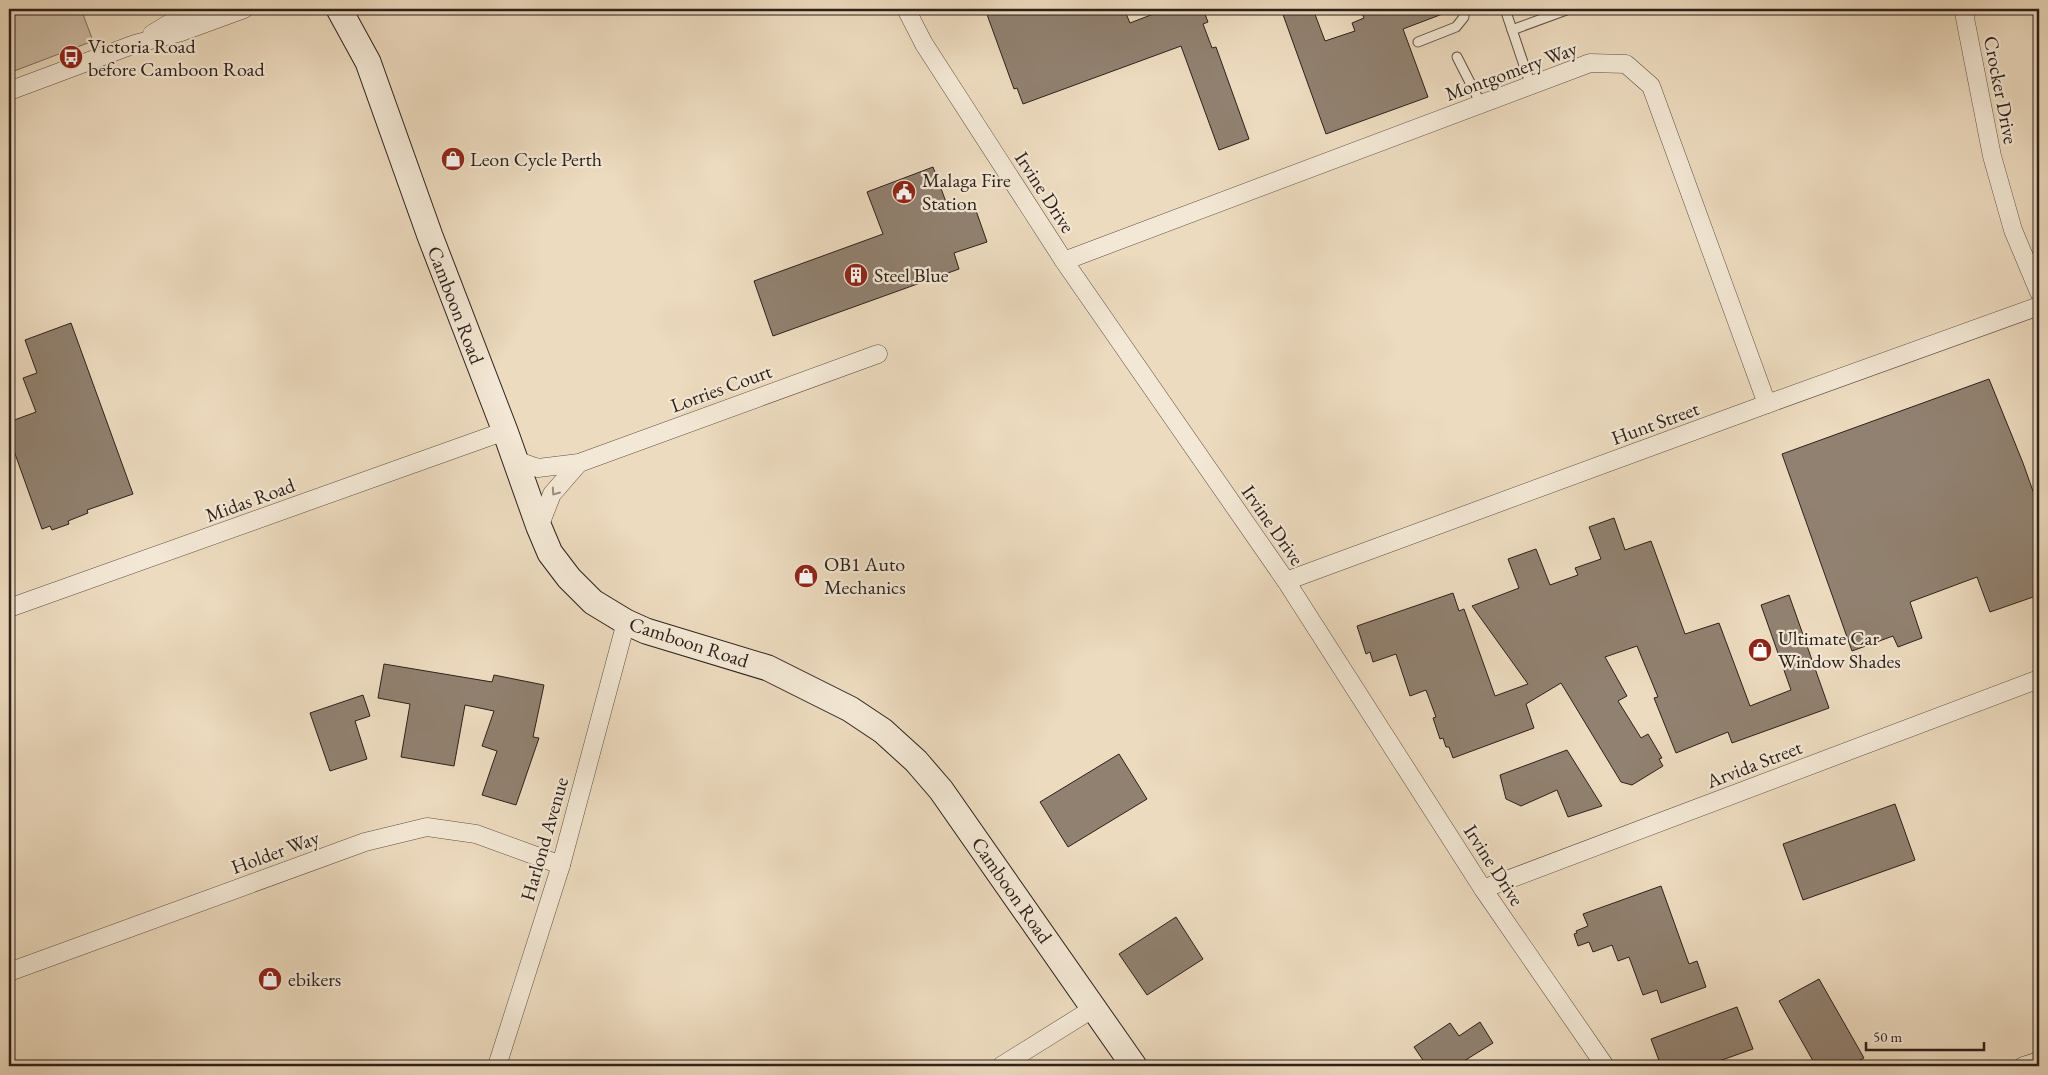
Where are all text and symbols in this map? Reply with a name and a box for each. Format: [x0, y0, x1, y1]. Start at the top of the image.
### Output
place label: Victoria Road before Camboon Road [88, 33, 265, 82]
street label: Crocker Drive [1978, 34, 2024, 146]
street label: Montgomery Way [1441, 35, 1581, 107]
bus stop icon: Victoria Road before Camboon Road [58, 44, 84, 70]
shop icon: Leon Cycle Perth [440, 146, 466, 172]
place label: Leon Cycle Perth [470, 146, 602, 172]
street label: Irvine Drive [1009, 146, 1081, 238]
place label: Malaga Fire Station [922, 167, 1011, 216]
public building icon: Malaga Fire Station [891, 179, 917, 205]
street label: Camboon Road [422, 242, 491, 368]
building icon: Steel Blue [843, 262, 869, 288]
place label: Steel Blue [874, 262, 949, 288]
street label: Lorries Court [667, 357, 776, 418]
street label: Hunt Street [1608, 395, 1703, 451]
street label: Midas Road [202, 472, 299, 528]
street label: Irvine Drive [1236, 480, 1310, 570]
one-way arrow [552, 486, 561, 496]
place label: OB1 Auto Mechanics [824, 551, 906, 600]
shop icon: OB1 Auto Mechanics [793, 563, 819, 589]
street label: Camboon Road [626, 610, 753, 674]
place label: Ultimate Car Window Shades [1778, 625, 1901, 674]
shop icon: Ultimate Car Window Shades [1747, 637, 1773, 663]
street label: Arvida Street [1702, 734, 1806, 794]
street label: Harlond Avenue [514, 774, 574, 904]
street label: Irvine Drive [1458, 819, 1530, 911]
street label: Holder Way [227, 824, 323, 880]
street label: Camboon Road [966, 832, 1059, 949]
shop icon: ebikers [257, 966, 283, 992]
place label: ebikers [288, 966, 341, 992]
scale bar [1866, 1020, 1983, 1052]
text: 50 m [1873, 1027, 1902, 1046]

